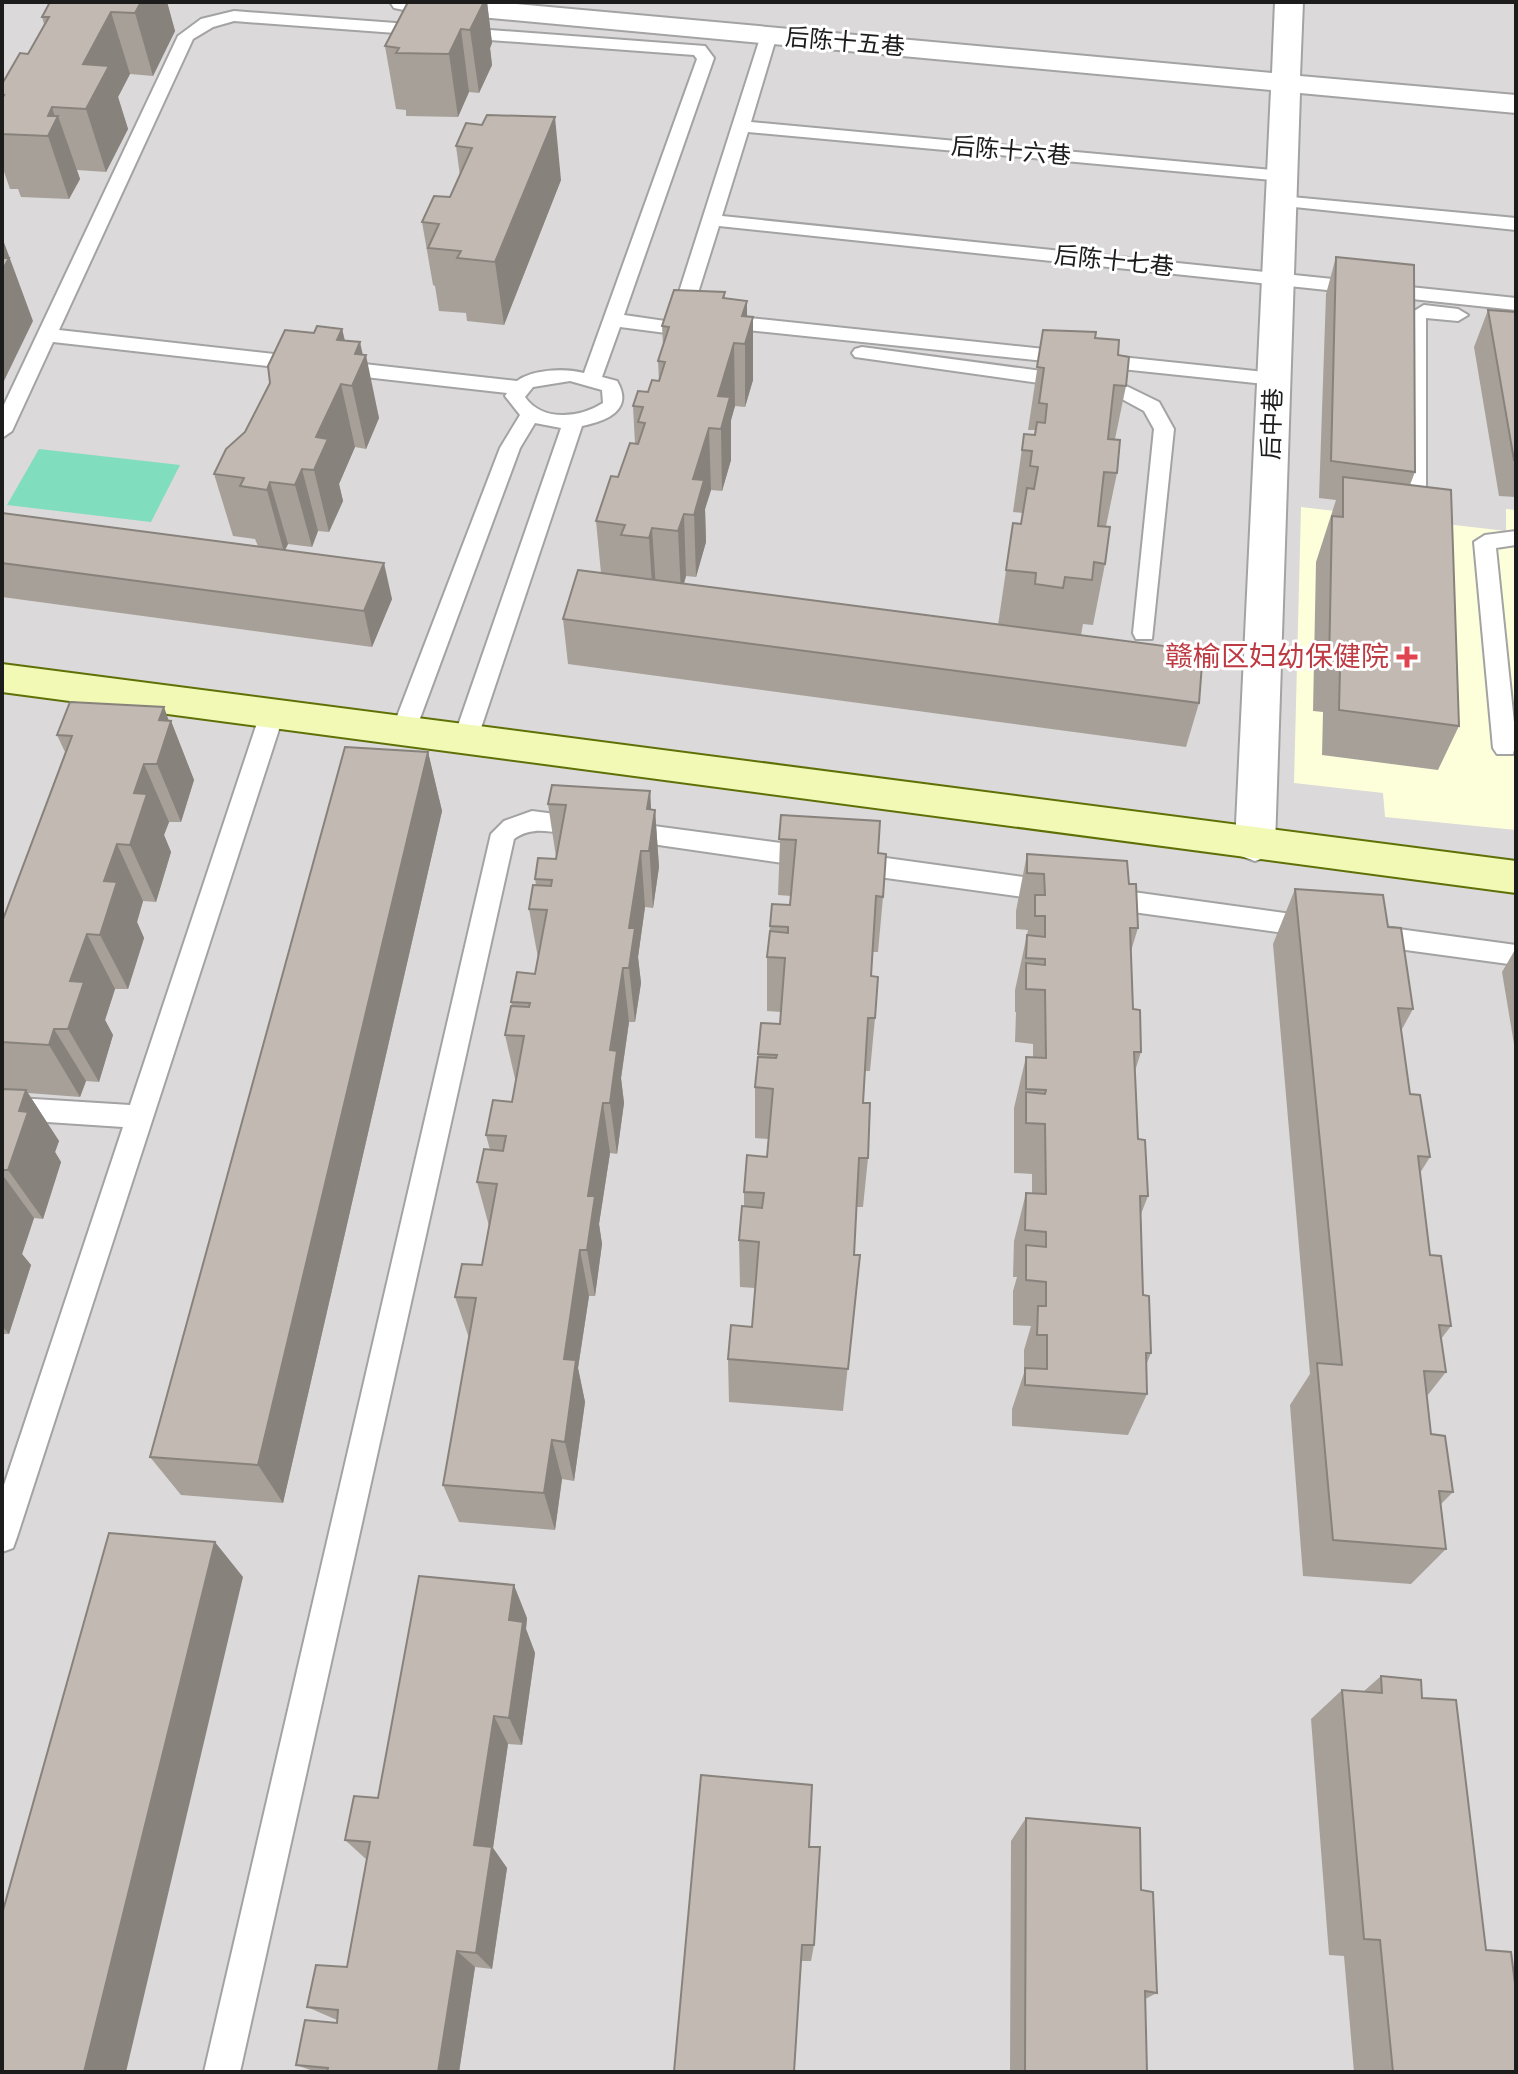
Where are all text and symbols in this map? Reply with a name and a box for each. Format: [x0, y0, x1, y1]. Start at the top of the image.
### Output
street label: 后陈十五巷 [784, 22, 906, 62]
street label: 后陈十六巷 [950, 131, 1072, 171]
street label: 后陈十七巷 [1053, 240, 1175, 282]
street label: 后中巷 [1256, 387, 1288, 461]
place label: 赣榆区妇幼保健院 [1165, 640, 1389, 674]
marker: 赣榆区妇幼保健院 [1396, 646, 1418, 668]

